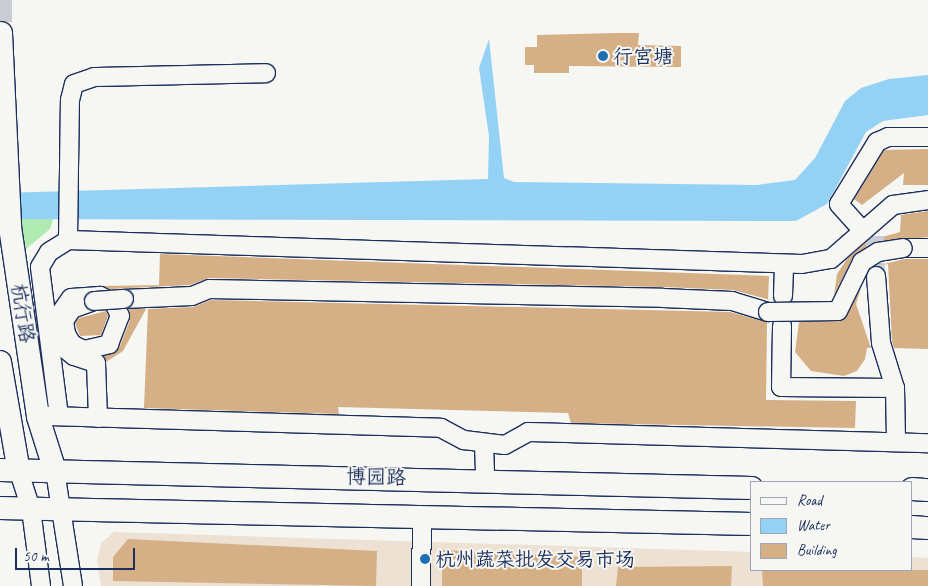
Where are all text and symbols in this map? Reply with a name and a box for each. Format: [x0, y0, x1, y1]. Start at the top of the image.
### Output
place label: 行宫塘 [613, 44, 673, 68]
marker: 行宫塘 [597, 50, 609, 62]
street label: 杭行路 [6, 281, 40, 345]
street label: 博园路 [346, 464, 406, 490]
legend [750, 481, 913, 571]
text: Road [797, 491, 822, 510]
text: Water [797, 516, 830, 535]
scale bar [18, 538, 138, 570]
text: Building [797, 541, 836, 560]
text: 50 m [23, 547, 49, 566]
place label: 杭州蔬菜批发交易市场 [435, 547, 635, 571]
marker: 杭州蔬菜批发交易市场 [419, 553, 431, 565]

